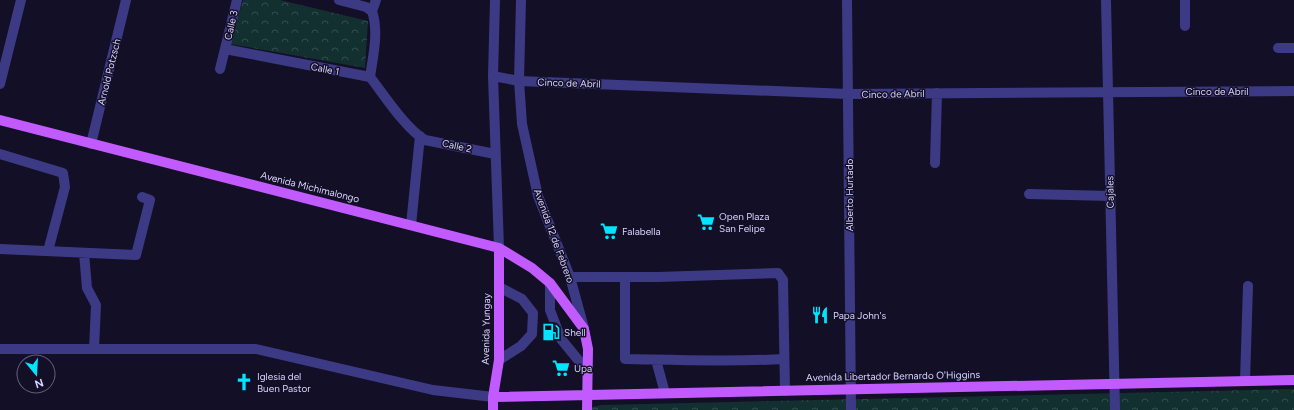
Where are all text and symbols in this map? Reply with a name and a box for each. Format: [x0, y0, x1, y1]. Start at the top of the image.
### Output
street label: Calle 3 [221, 9, 241, 41]
street label: Arnold Potzsch [94, 37, 124, 107]
street label: Calle 1 [310, 60, 340, 78]
street label: Cinco de Abril [537, 75, 601, 91]
street label: Cinco de Abril [1185, 85, 1249, 98]
street label: Cinco de Abril [861, 87, 925, 101]
street label: Calle 2 [441, 136, 473, 156]
street label: Alberto Hurtado [843, 158, 856, 231]
street label: Avenida Michimalongo [259, 168, 361, 206]
street label: Cajales [1103, 175, 1117, 208]
street label: Avenida 12 de Febrero [531, 187, 577, 285]
place label: Open Plaza San Felipe [719, 210, 769, 235]
supermarket icon: Open Plaza San Felipe [696, 212, 716, 232]
supermarket icon: Falabella [599, 221, 619, 241]
place label: Falabella [622, 225, 661, 238]
street label: Avenida Yungay [479, 292, 493, 365]
restaurant icon: Papa John's [810, 305, 830, 325]
place label: Papa John's [833, 309, 886, 322]
fuel station icon: Shell [541, 322, 561, 342]
place label: Shell [564, 326, 586, 339]
north arrow [16, 354, 56, 394]
supermarket icon: Upa [551, 358, 571, 378]
place label: Upa [574, 362, 592, 375]
street label: Avenida Libertador Bernardo O'Higgins [806, 368, 981, 384]
place label: Iglesia del Buen Pastor [257, 370, 311, 395]
church icon: Iglesia del Buen Pastor [234, 372, 254, 392]
text: N [33, 376, 45, 391]

